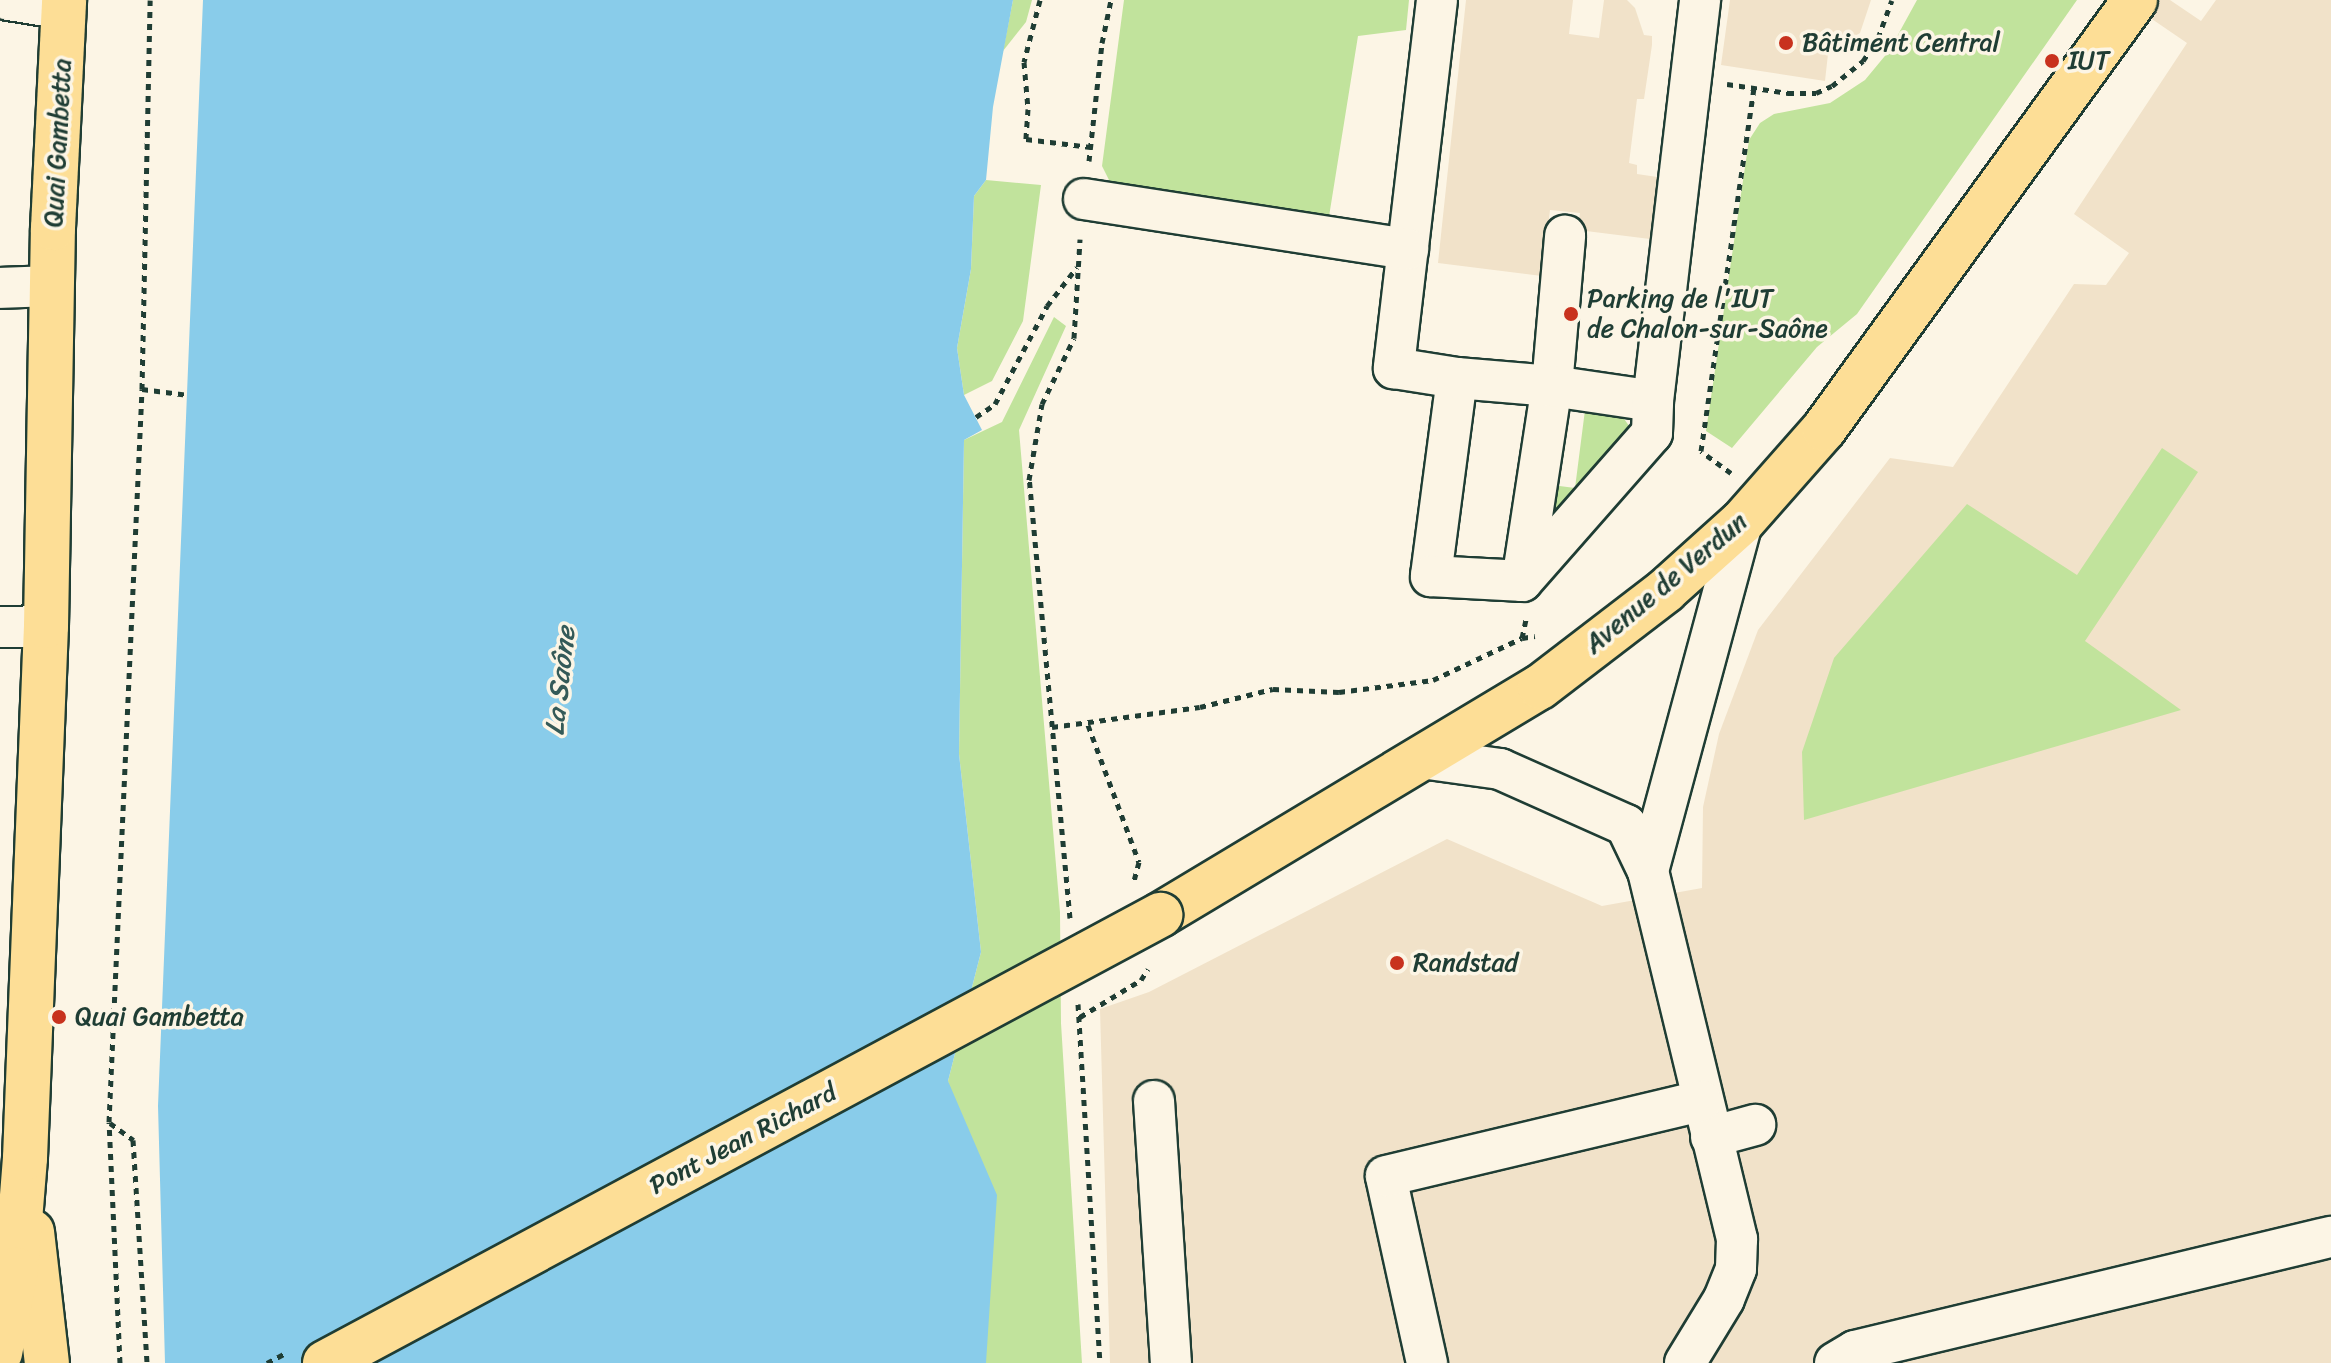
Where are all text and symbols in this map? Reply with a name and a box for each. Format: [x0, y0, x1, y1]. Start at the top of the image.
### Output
place label: Bâtiment Central [1802, 27, 2002, 59]
marker: Bâtiment Central [1777, 34, 1795, 52]
place label: IUT [2068, 45, 2110, 77]
marker: IUT [2043, 52, 2061, 70]
street label: Quai Gambetta [38, 58, 78, 228]
place label: Parking de l'IUT de Chalon-sur-Saône [1587, 283, 1829, 344]
marker: Parking de l'IUT de Chalon-sur-Saône [1562, 305, 1580, 323]
street label: Avenue de Verdun [1578, 506, 1754, 660]
water label: La Saône [538, 625, 582, 737]
place label: Randstad [1413, 947, 1518, 979]
marker: Randstad [1388, 954, 1406, 972]
place label: Quai Gambetta [75, 1001, 244, 1033]
marker: Quai Gambetta [50, 1008, 68, 1026]
street label: Pont Jean Richard [644, 1077, 842, 1201]

